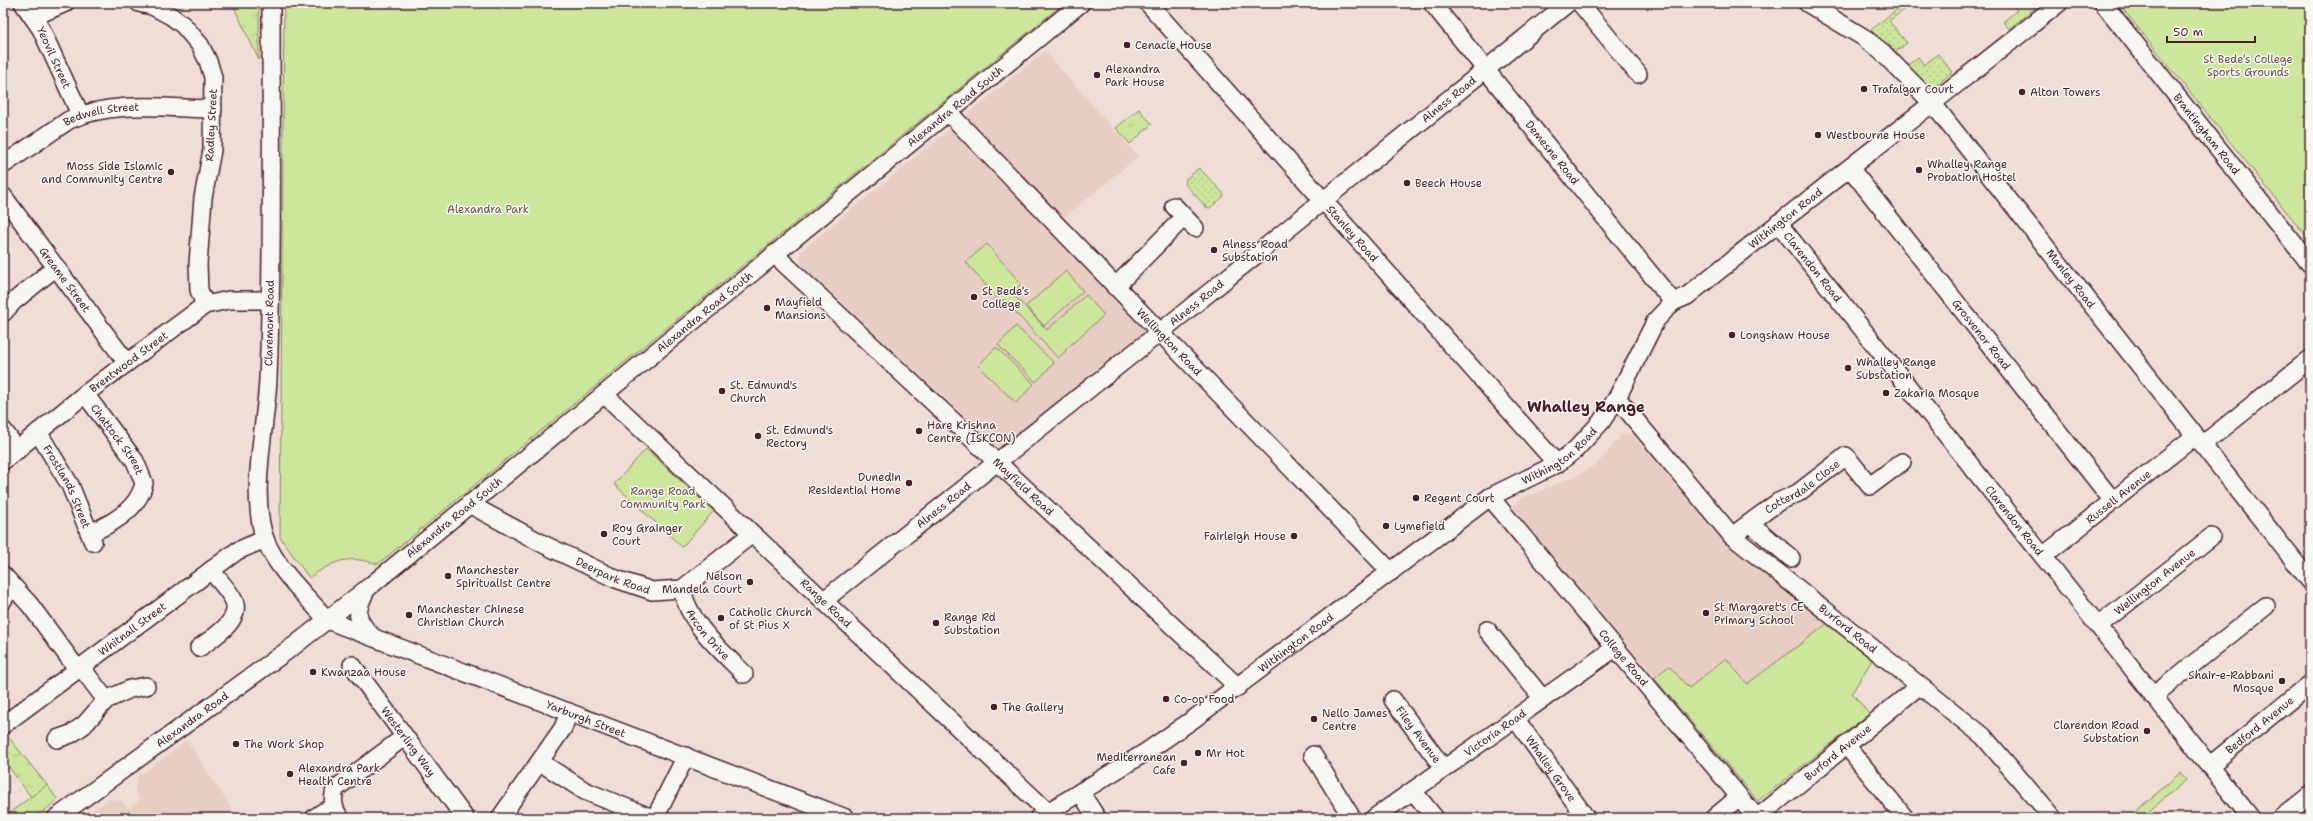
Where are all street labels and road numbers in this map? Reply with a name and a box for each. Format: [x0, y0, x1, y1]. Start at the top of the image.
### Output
street label: Yeovil Street [33, 24, 74, 91]
street label: Alexandra Road South [904, 63, 1007, 151]
street label: Alness Road [1419, 73, 1479, 126]
street label: Radley Street [202, 88, 221, 162]
street label: Brantingham Road [2169, 90, 2243, 178]
street label: Bedwell Street [60, 100, 140, 130]
street label: Demesne Road [1522, 118, 1583, 188]
street label: Withington Road [1745, 185, 1826, 252]
street label: Stanley Road [1323, 202, 1381, 265]
street label: Clarendon Road [1780, 229, 1845, 305]
street label: Greame Street [35, 244, 94, 316]
street label: Manley Road [2043, 246, 2099, 311]
street label: Alexandra Road South [654, 268, 756, 356]
street label: Alness Road [1166, 277, 1227, 330]
street label: Claremont Road [261, 280, 278, 366]
street label: Grosvenor Road [1948, 296, 2014, 373]
street label: Wellington Road [1133, 305, 1205, 379]
street label: Brentwood Street [86, 328, 171, 396]
street label: Chattock Street [87, 401, 147, 477]
street label: Withington Road [1519, 424, 1601, 488]
street label: Frostlands Street [39, 442, 94, 531]
street label: Mayfield Road [989, 455, 1057, 519]
street label: Cotterdale Close [1762, 456, 1843, 517]
street label: Russell Avenue [2083, 466, 2154, 527]
street label: Alexandra Road South [403, 474, 506, 562]
street label: Alness Road [913, 479, 974, 532]
street label: Clarendon Road [1982, 483, 2047, 559]
street label: Wellington Avenue [2111, 545, 2199, 619]
street label: Deerpark Road [573, 554, 652, 598]
street label: Range Road [797, 576, 855, 631]
street label: Whitnall Street [96, 599, 170, 660]
street label: Burford Road [1815, 601, 1880, 657]
street label: Arcon Drive [682, 606, 733, 663]
street label: Withington Road [1255, 610, 1337, 676]
street label: College Road [1595, 626, 1651, 690]
street label: Alexandra Road [153, 689, 232, 751]
street label: Bedford Avenue [2222, 693, 2297, 758]
street label: Yarburgh Street [544, 697, 628, 741]
street label: Filey Avenue [1392, 703, 1444, 766]
street label: Westerling Way [377, 704, 439, 780]
street label: Victoria Road [1461, 706, 1529, 760]
street label: Burford Avenue [1801, 721, 1875, 784]
street label: Whalley Grove [1522, 733, 1579, 805]

